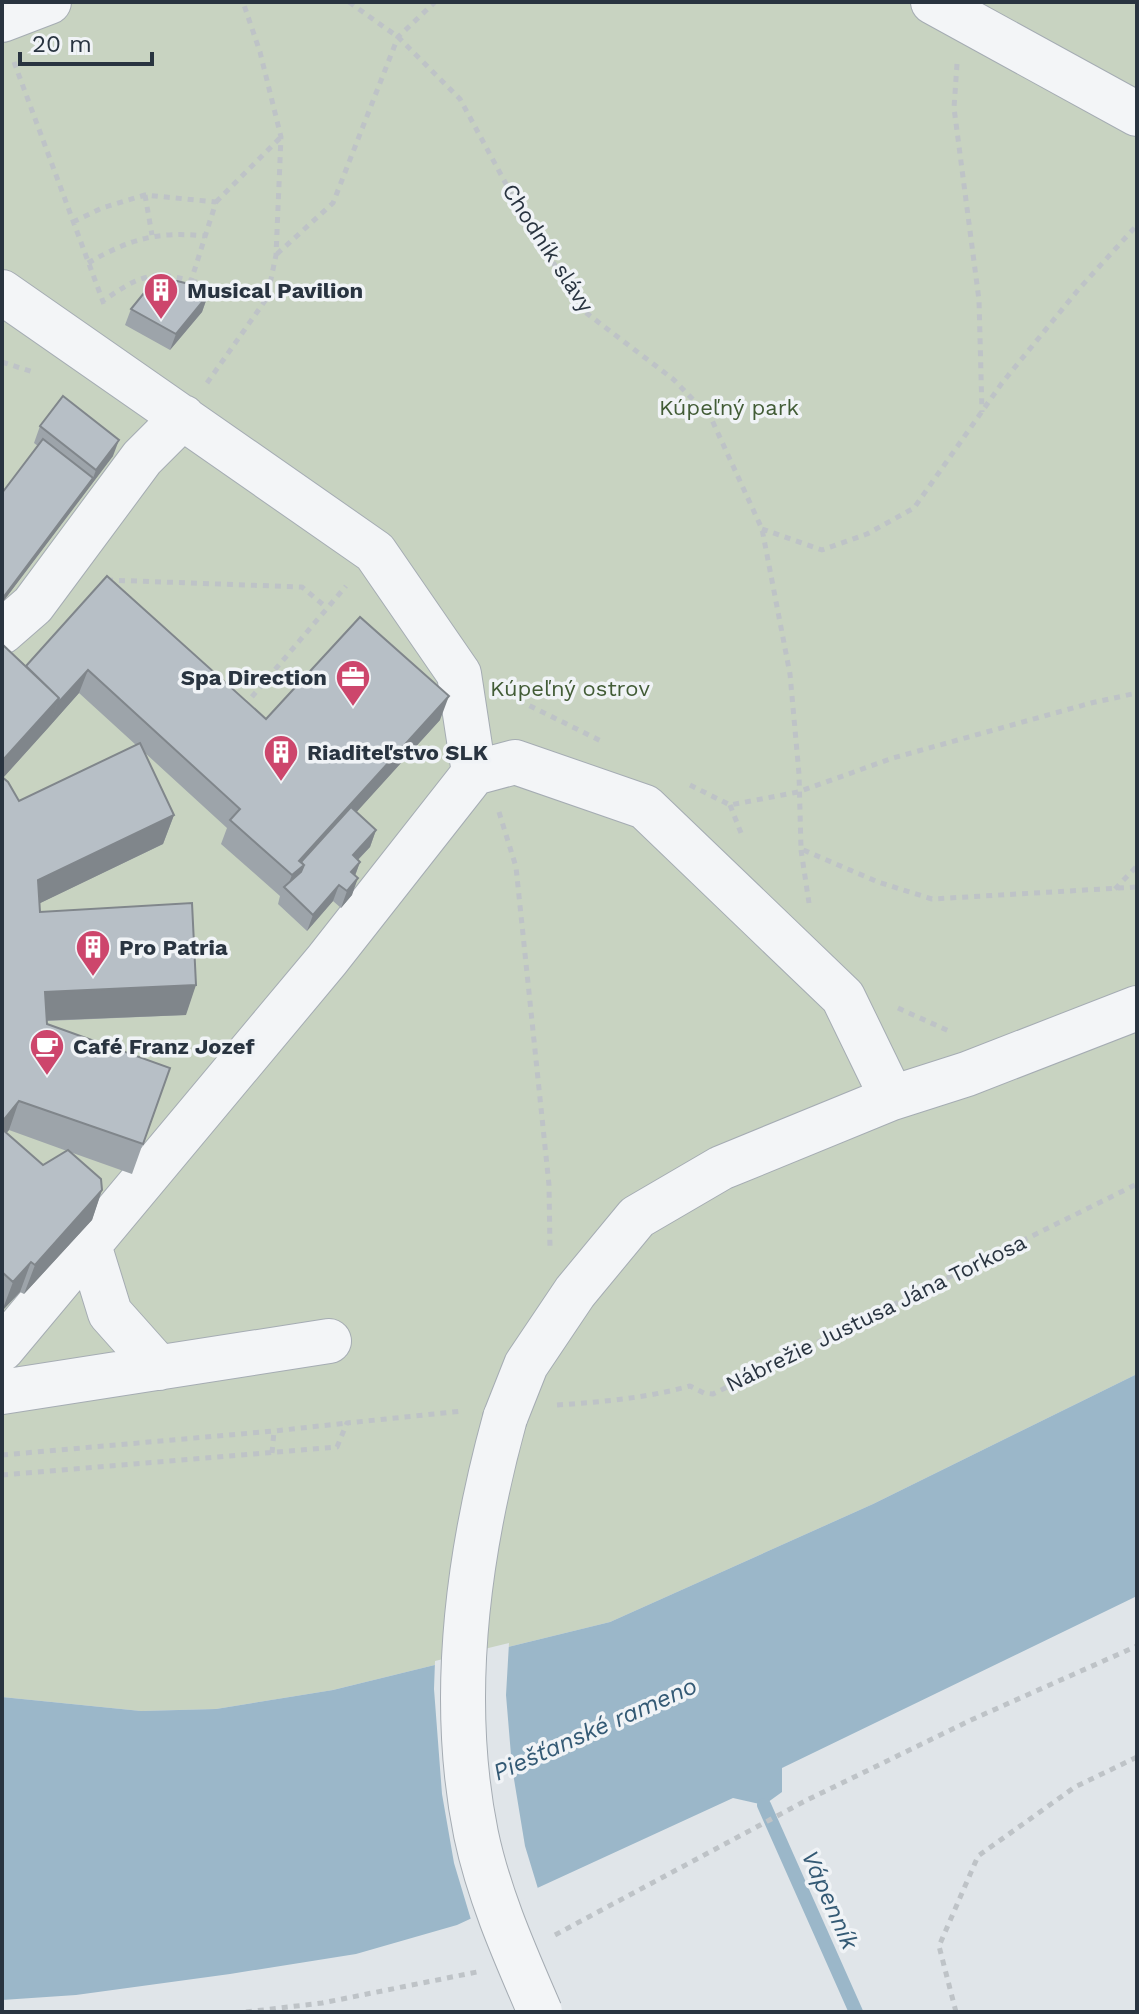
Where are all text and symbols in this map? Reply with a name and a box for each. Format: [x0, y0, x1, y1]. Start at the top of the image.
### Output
scale bar [20, 16, 152, 66]
text: 20 m [32, 30, 92, 58]
street label: Chodník slávy [497, 179, 599, 317]
building icon: Musical Pavilion [142, 271, 180, 321]
place label: Musical Pavilion [187, 278, 363, 303]
park label: Kúpeľný park [659, 395, 799, 420]
office icon: Spa Direction [334, 658, 372, 708]
place label: Spa Direction [181, 665, 327, 690]
park label: Kúpeľný ostrov [490, 676, 650, 701]
building icon: Riaditeľstvo SLK [262, 733, 300, 783]
place label: Riaditeľstvo SLK [307, 740, 489, 765]
building icon: Pro Patria [74, 928, 112, 978]
place label: Pro Patria [119, 935, 228, 960]
cafe icon: Café Franz Jozef [28, 1027, 66, 1077]
place label: Café Franz Jozef [73, 1034, 255, 1059]
street label: Nábrežie Justusa Jána Torkosa [722, 1229, 1030, 1397]
water label: Piešťanské rameno [489, 1671, 701, 1787]
water label: Vápenník [796, 1846, 865, 1955]

